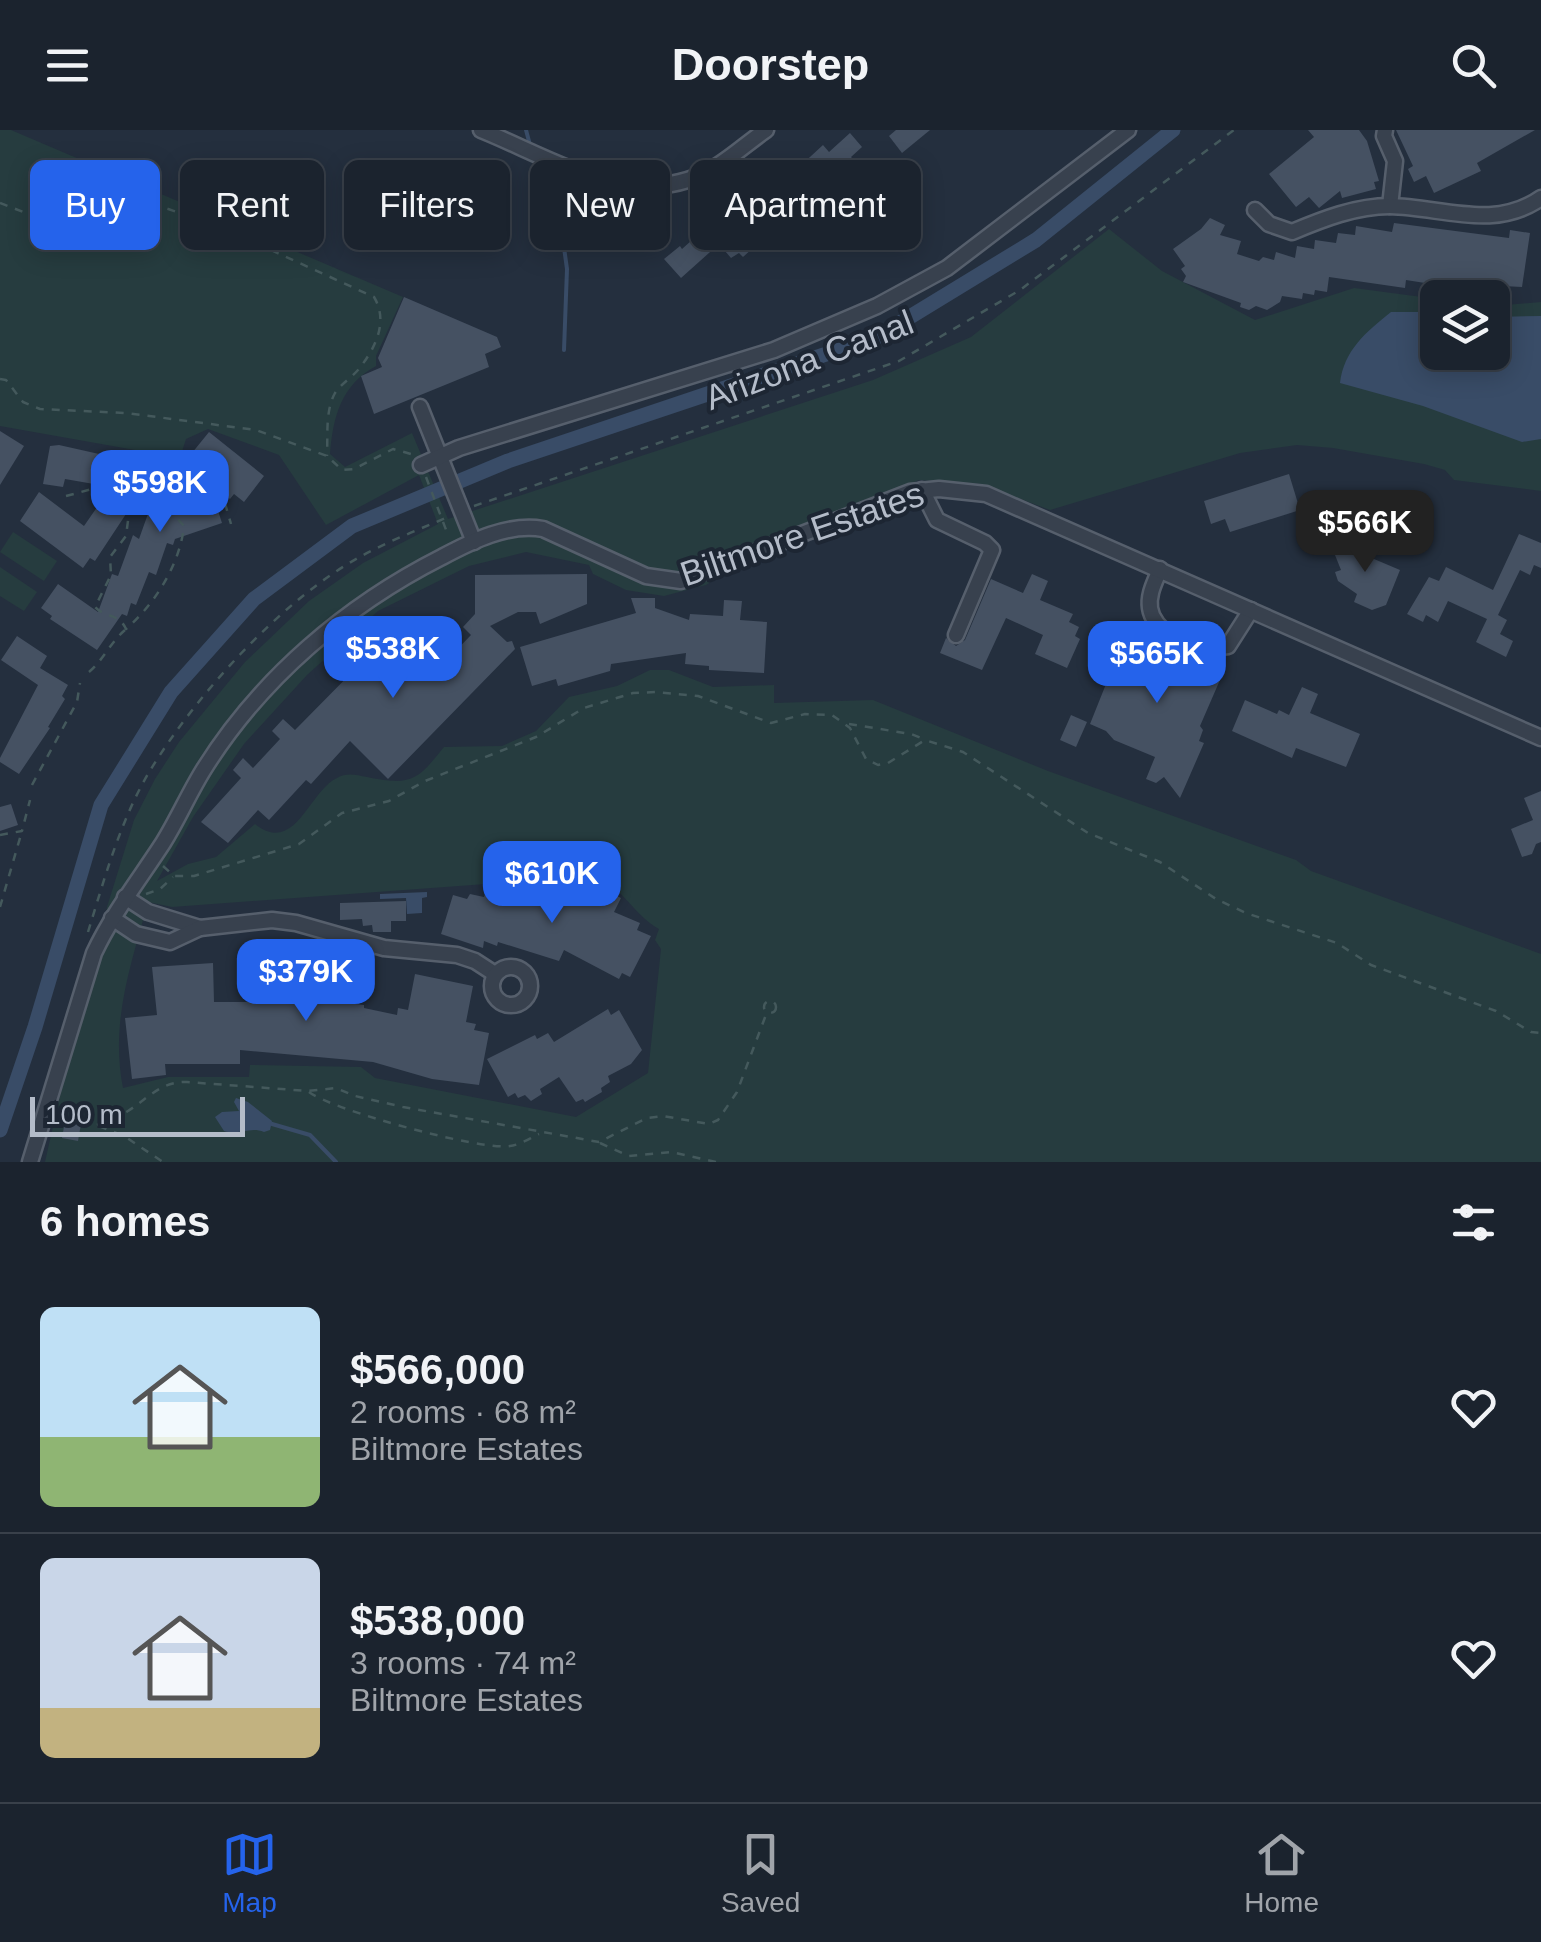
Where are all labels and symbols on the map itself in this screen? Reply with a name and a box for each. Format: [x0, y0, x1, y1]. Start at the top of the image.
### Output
street label: Arizona Canal [699, 302, 918, 417]
pin: $598K [90, 450, 230, 535]
street label: Biltmore Estates [675, 474, 929, 593]
pin: $566K [1295, 490, 1435, 575]
pin: $538K [323, 616, 463, 701]
pin: $565K [1087, 621, 1227, 706]
pin: $610K [482, 841, 622, 926]
pin: $379K [236, 939, 376, 1024]
scale bar [30, 1092, 245, 1136]

